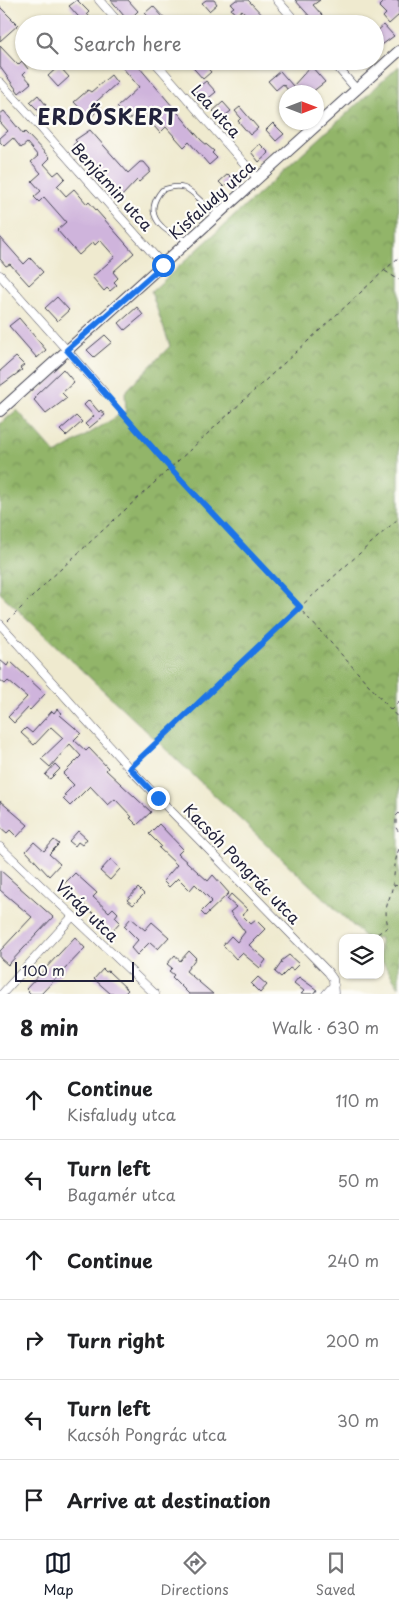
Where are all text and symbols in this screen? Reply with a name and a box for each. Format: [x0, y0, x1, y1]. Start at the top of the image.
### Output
search box [15, 15, 384, 70]
icon: search [33, 29, 61, 57]
text: Search here [73, 29, 182, 57]
street label: Lea utca [186, 78, 247, 142]
north arrow [279, 85, 324, 130]
district label: ERDŐSKERT [37, 100, 179, 132]
street label: Benjámin utca [67, 137, 159, 236]
street label: Kisfaludy utca [163, 154, 260, 245]
route start [152, 254, 175, 277]
route end [147, 787, 170, 810]
street label: Kacsóh Pongrác utca [179, 798, 307, 929]
street label: Virág utca [50, 874, 125, 947]
map controls [339, 934, 384, 979]
button: layers [339, 934, 384, 979]
scale bar [15, 959, 134, 982]
text: 100 m [22, 960, 65, 981]
text: 8 min [20, 1011, 79, 1043]
text: Walk · 630 m [272, 1015, 379, 1039]
text: Continue [67, 1074, 153, 1102]
icon: ahead [20, 1086, 48, 1114]
text: 110 m [336, 1088, 379, 1112]
text: Kisfaludy utca [67, 1102, 176, 1126]
text: Turn left [67, 1154, 151, 1182]
icon: left [20, 1166, 48, 1194]
text: 50 m [338, 1168, 379, 1192]
text: Bagamér utca [67, 1182, 175, 1206]
icon: ahead [20, 1246, 48, 1274]
text: Continue [67, 1246, 153, 1274]
text: 240 m [327, 1248, 379, 1272]
icon: right [20, 1326, 48, 1354]
text: Turn right [67, 1326, 165, 1354]
text: 200 m [326, 1328, 379, 1352]
text: Turn left [67, 1394, 151, 1422]
icon: left [20, 1406, 48, 1434]
text: 30 m [337, 1408, 379, 1432]
text: Kacsóh Pongrác utca [67, 1422, 226, 1446]
icon: arrive [20, 1486, 48, 1514]
text: Arrive at destination [67, 1486, 271, 1514]
tab: Map [44, 1549, 73, 1600]
tab: Directions [161, 1549, 229, 1600]
tab: Saved [316, 1549, 355, 1600]

